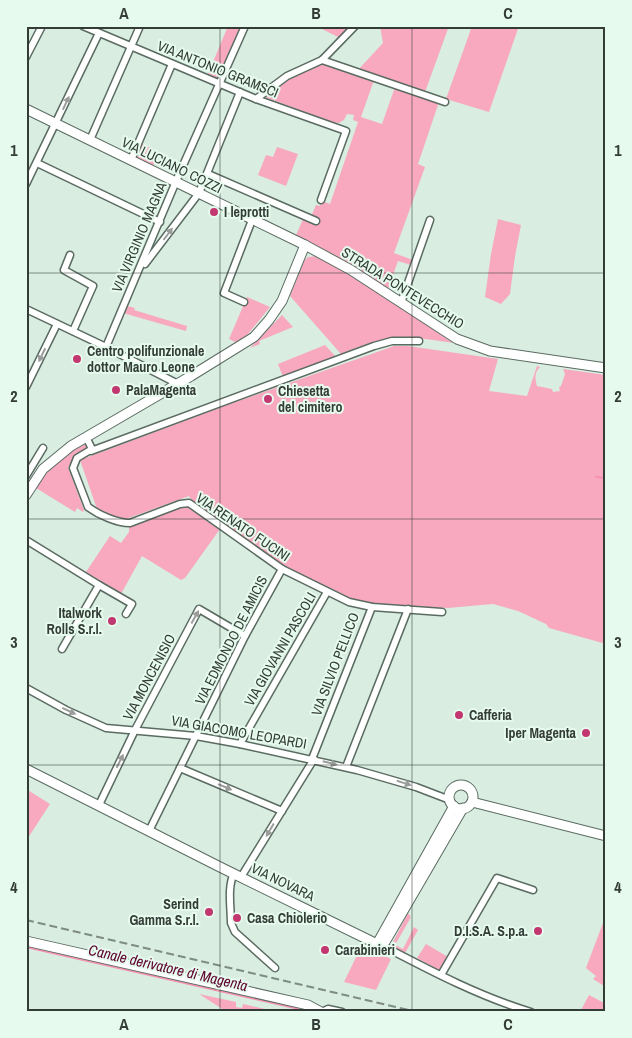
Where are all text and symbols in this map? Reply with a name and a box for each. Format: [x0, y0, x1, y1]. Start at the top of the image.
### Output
text: A [119, 2, 129, 24]
text: B [311, 2, 321, 24]
text: C [503, 2, 513, 24]
street label: VIA ANTONIO GRAMSCI [155, 36, 281, 102]
one-way arrow [62, 96, 70, 110]
street label: VIA LUCIANO COZZI [119, 133, 225, 197]
text: 1 [10, 139, 18, 161]
text: 1 [614, 139, 622, 161]
street label: VIA VIRGINIO MAGNA [108, 179, 170, 295]
place label: I leprotti [224, 203, 269, 221]
marker: I leprotti [208, 206, 220, 218]
one-way arrow [163, 227, 173, 241]
street label: STRADA PONTEVECCHIO [338, 243, 468, 333]
place label: Centro polifunzionale dottor Mauro Leone [87, 342, 204, 376]
one-way arrow [38, 348, 46, 362]
marker: Centro polifunzionale dottor Mauro Leone [71, 353, 83, 365]
place label: PalaMagenta [126, 381, 197, 399]
place label: Chiesetta del cimitero [278, 382, 342, 416]
marker: PalaMagenta [110, 384, 122, 396]
text: 2 [10, 385, 18, 407]
text: 2 [614, 385, 622, 407]
marker: Chiesetta del cimitero [262, 393, 274, 405]
street label: VIA RENATO FUCINI [193, 489, 293, 565]
street label: VIA EDMONDO DE AMICIS [191, 572, 271, 707]
street label: VIA GIOVANNI PASCOLI [240, 589, 320, 709]
place label: Italwork Rolls S.r.l. [46, 604, 103, 638]
one-way arrow [191, 610, 199, 625]
street label: VIA SILVIO PELLICO [307, 610, 363, 718]
marker: Italwork Rolls S.r.l. [106, 615, 118, 627]
text: 3 [10, 631, 18, 653]
street label: VIA MONCENISIO [119, 631, 179, 723]
text: 3 [614, 631, 622, 653]
place label: Cafferia [469, 706, 512, 724]
one-way arrow [62, 708, 76, 716]
marker: Cafferia [453, 709, 465, 721]
street label: VIA GIACOMO LEOPARDI [170, 711, 308, 753]
place label: Iper Magenta [505, 724, 577, 742]
marker: Iper Magenta [580, 727, 592, 739]
one-way arrow [116, 754, 124, 768]
one-way arrow [322, 759, 337, 767]
one-way arrow [396, 780, 411, 788]
one-way arrow [218, 783, 233, 791]
one-way arrow [265, 824, 274, 837]
street label: VIA NOVARA [248, 859, 318, 905]
text: 4 [10, 876, 18, 898]
text: 4 [614, 876, 622, 898]
place label: Serind Gamma S.r.l. [129, 895, 199, 929]
marker: Serind Gamma S.r.l. [203, 906, 215, 918]
place label: Casa Chiolerio [247, 909, 327, 927]
marker: Casa Chiolerio [231, 912, 243, 924]
place label: D.I.S.A. S.p.a. [454, 922, 528, 940]
marker: D.I.S.A. S.p.a. [532, 925, 544, 937]
water label: Canale derivatore di Magenta [86, 939, 250, 996]
place label: Carabinieri [335, 941, 395, 959]
marker: Carabinieri [319, 944, 331, 956]
text: A [119, 1013, 129, 1035]
text: B [311, 1013, 321, 1035]
text: C [503, 1013, 513, 1035]

